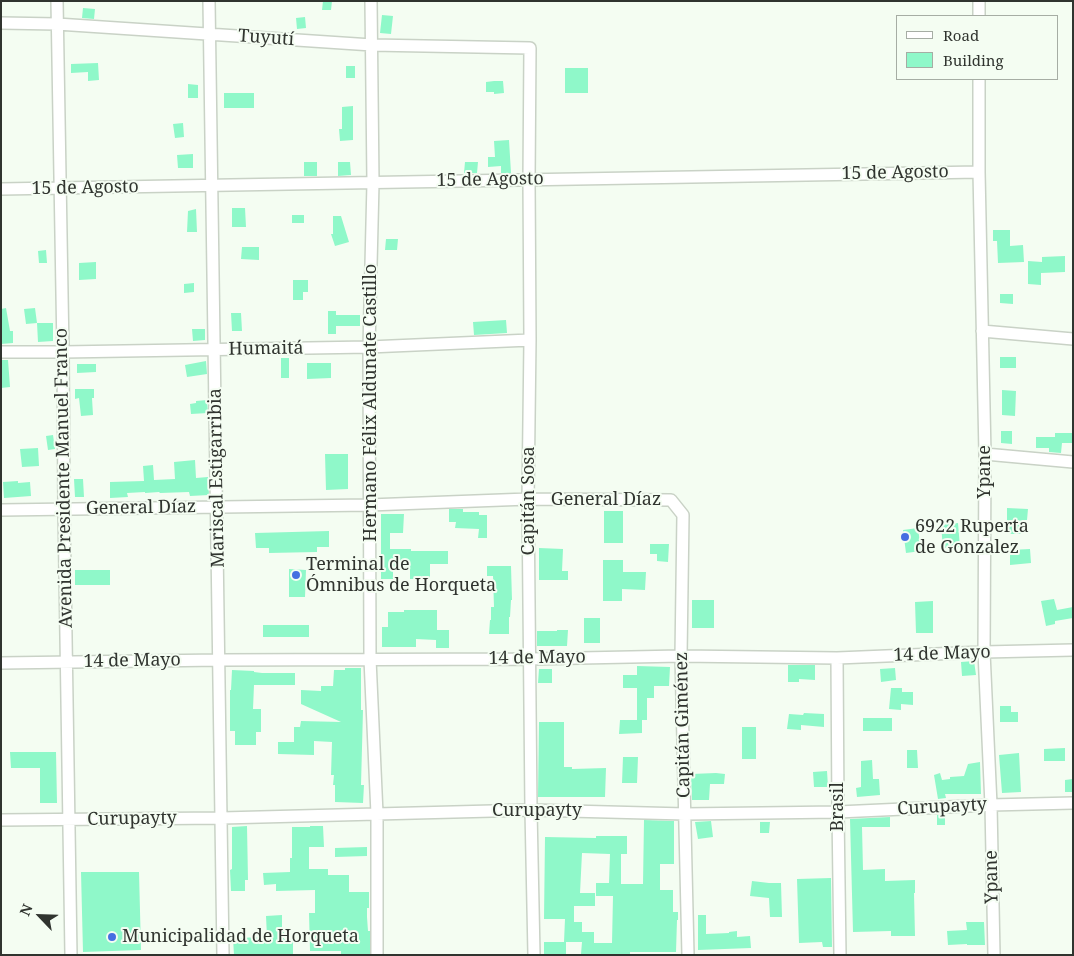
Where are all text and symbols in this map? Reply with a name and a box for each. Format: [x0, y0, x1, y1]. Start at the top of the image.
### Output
legend [896, 15, 1059, 80]
street label: Tuyutí [237, 25, 295, 51]
text: Road [943, 25, 979, 45]
text: Building [943, 50, 1004, 70]
street label: 15 de Agosto [841, 161, 949, 185]
street label: 15 de Agosto [436, 168, 544, 192]
street label: 15 de Agosto [31, 176, 139, 200]
street label: Hermano Félix Aldunate Castillo [360, 264, 382, 542]
street label: Avenida Presidente Manuel Franco [51, 328, 77, 628]
street label: Humaitá [228, 338, 304, 360]
street label: Mariscal Estigarribia [205, 388, 229, 568]
street label: Ypane [974, 445, 996, 499]
street label: Capitán Sosa [518, 446, 540, 556]
street label: General Díaz [551, 489, 661, 511]
street label: General Díaz [86, 496, 196, 520]
place label: 6922 Ruperta de Gonzalez [915, 516, 1029, 558]
marker: 6922 Ruperta de Gonzalez [899, 531, 911, 543]
place label: Terminal de Ómnibus de Horqueta [306, 554, 496, 596]
marker: Terminal de Ómnibus de Horqueta [290, 569, 302, 581]
street label: 14 de Mayo [893, 642, 991, 666]
street label: 14 de Mayo [488, 646, 586, 670]
street label: 14 de Mayo [83, 649, 181, 673]
street label: Capitán Giménez [671, 652, 695, 798]
street label: Brasil [827, 782, 849, 832]
street label: Curupayty [897, 794, 987, 820]
street label: Curupayty [492, 800, 582, 822]
street label: Curupayty [87, 807, 177, 831]
street label: Ypane [981, 850, 1003, 904]
north arrow [15, 891, 65, 941]
text: N [15, 901, 37, 919]
place label: Municipalidad de Horqueta [122, 926, 359, 948]
marker: Municipalidad de Horqueta [106, 931, 118, 943]

